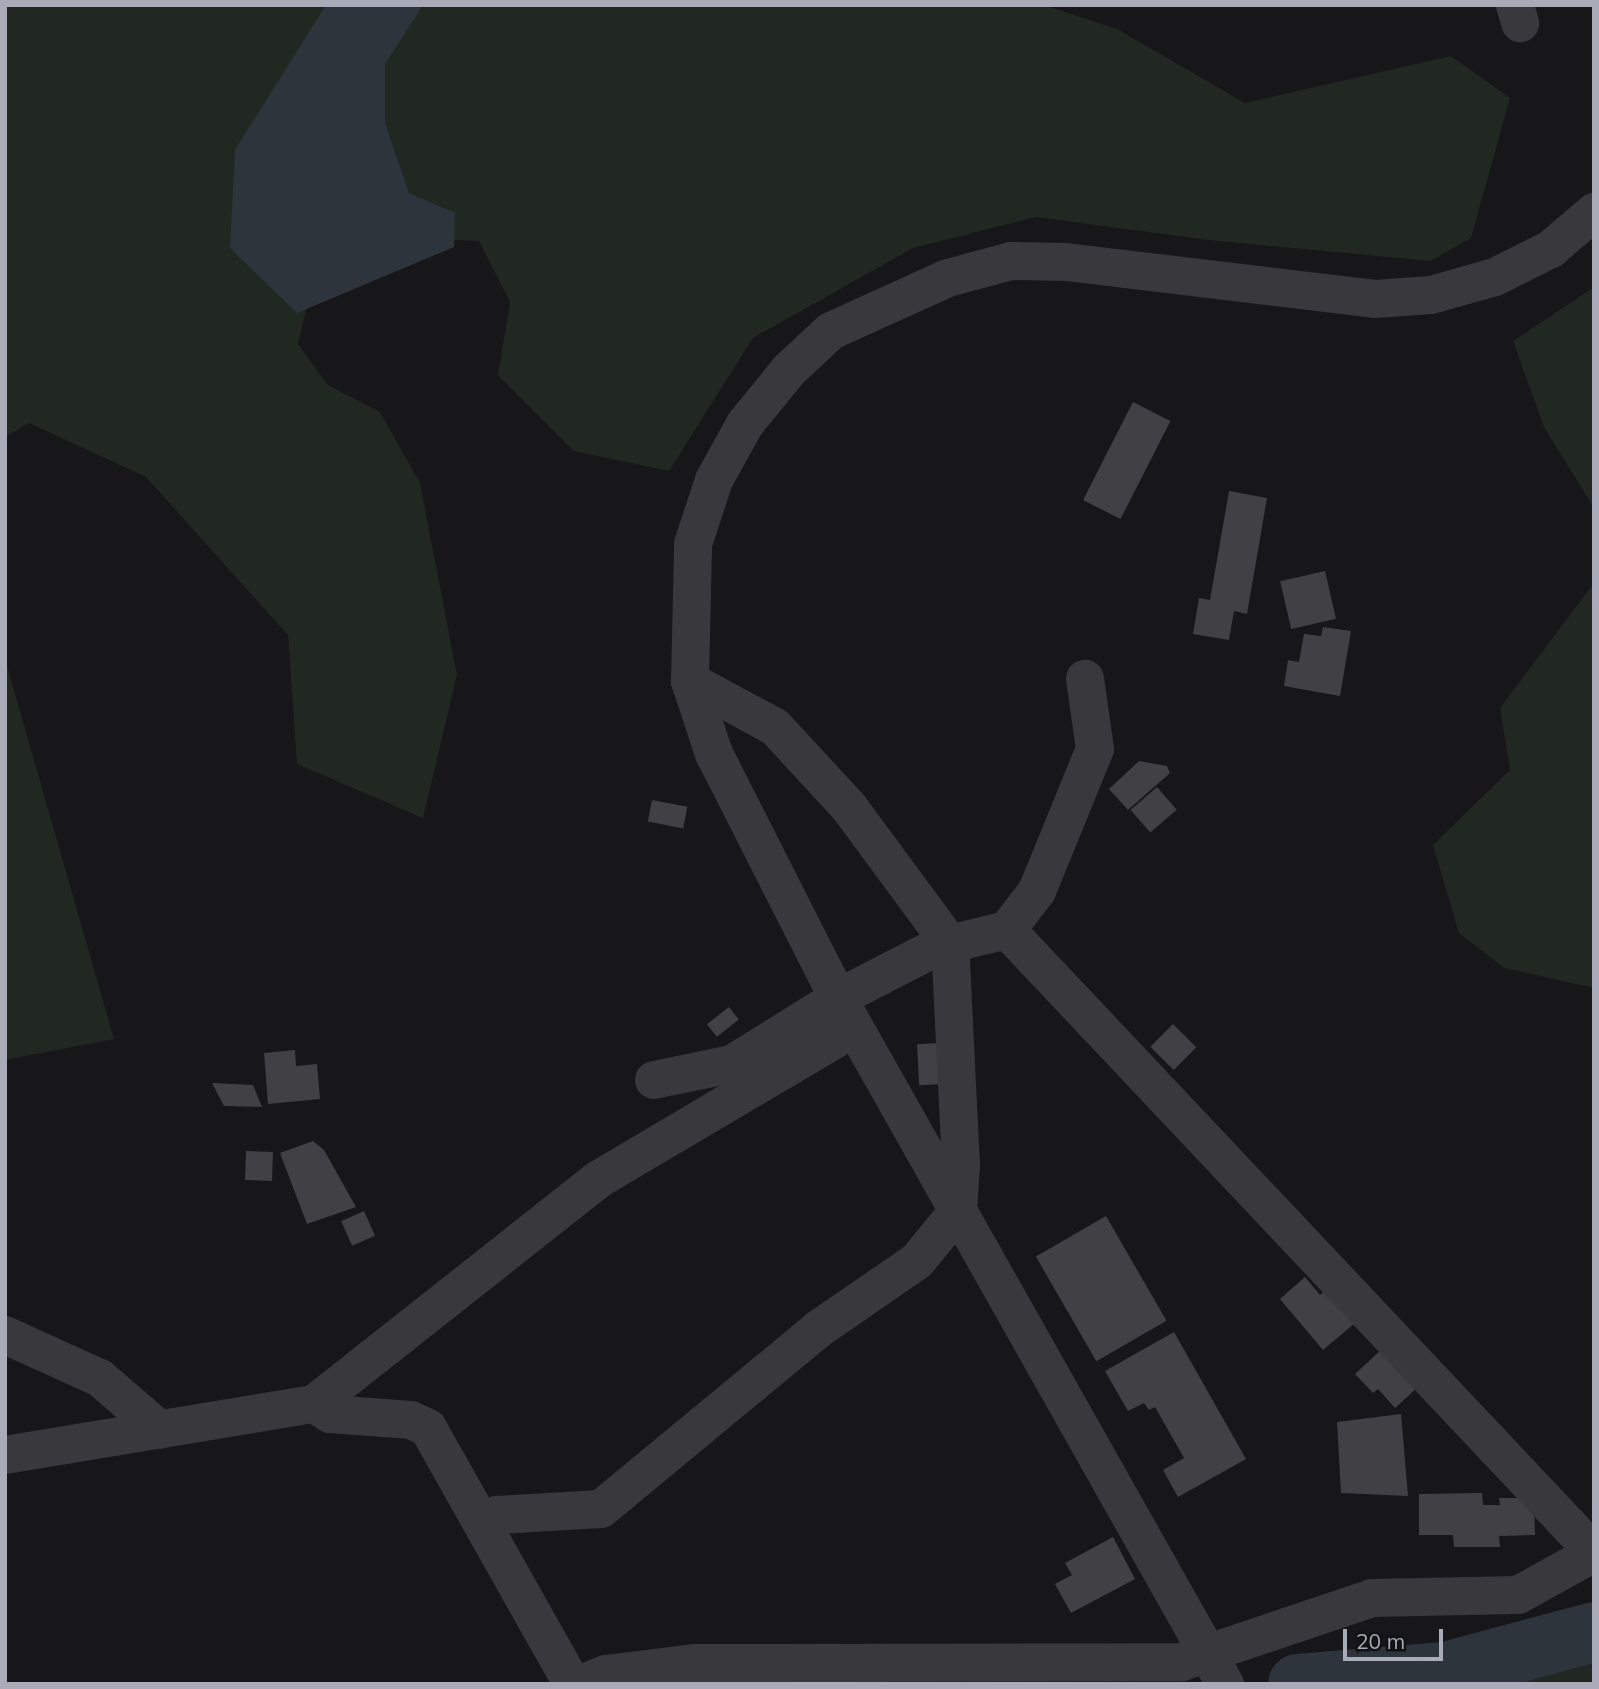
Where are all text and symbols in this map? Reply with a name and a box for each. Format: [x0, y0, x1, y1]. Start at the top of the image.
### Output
scale bar [1347, 1616, 1447, 1660]
text: 20 m [1356, 1628, 1405, 1654]

